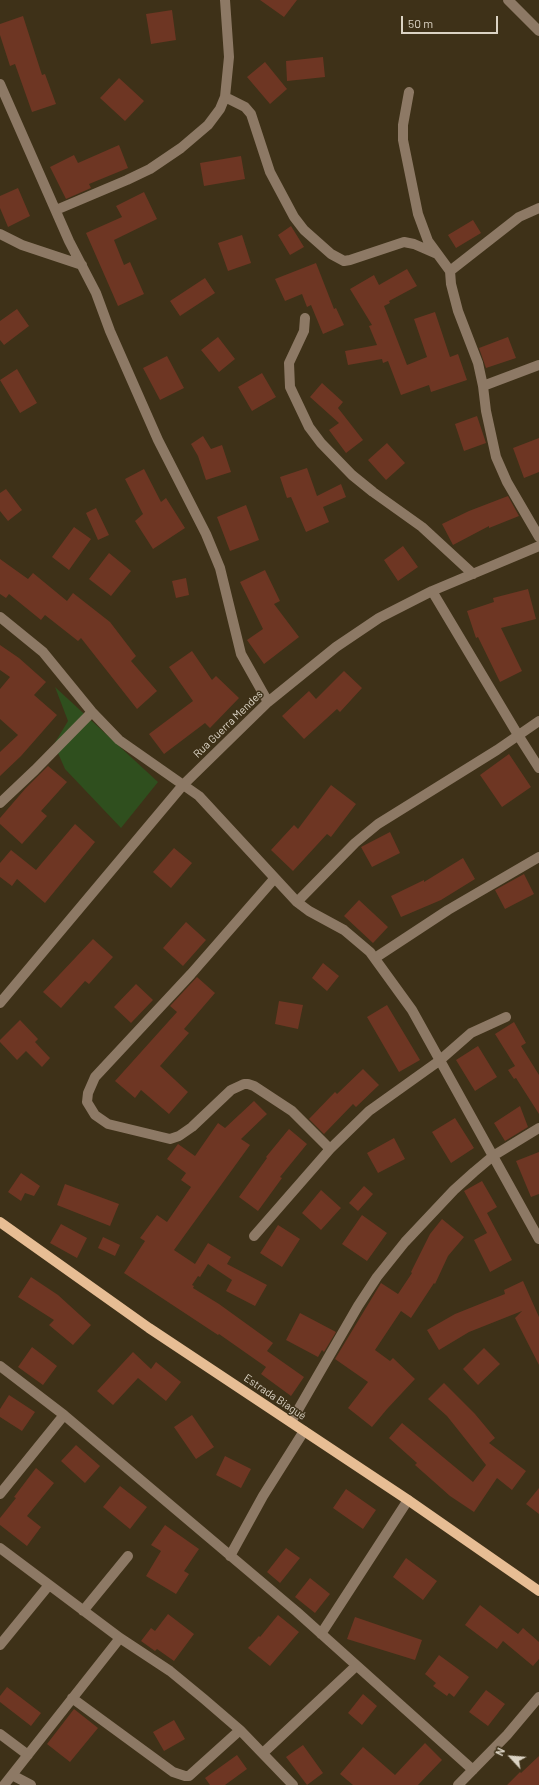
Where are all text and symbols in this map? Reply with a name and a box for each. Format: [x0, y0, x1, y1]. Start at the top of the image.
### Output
scale bar [403, 8, 500, 34]
text: 50 m [408, 16, 433, 30]
street label: Rua Guerra Mendes [191, 688, 265, 760]
street label: Estrada Biagué [241, 1371, 309, 1423]
north arrow [491, 1737, 531, 1777]
text: N [492, 1745, 507, 1758]

